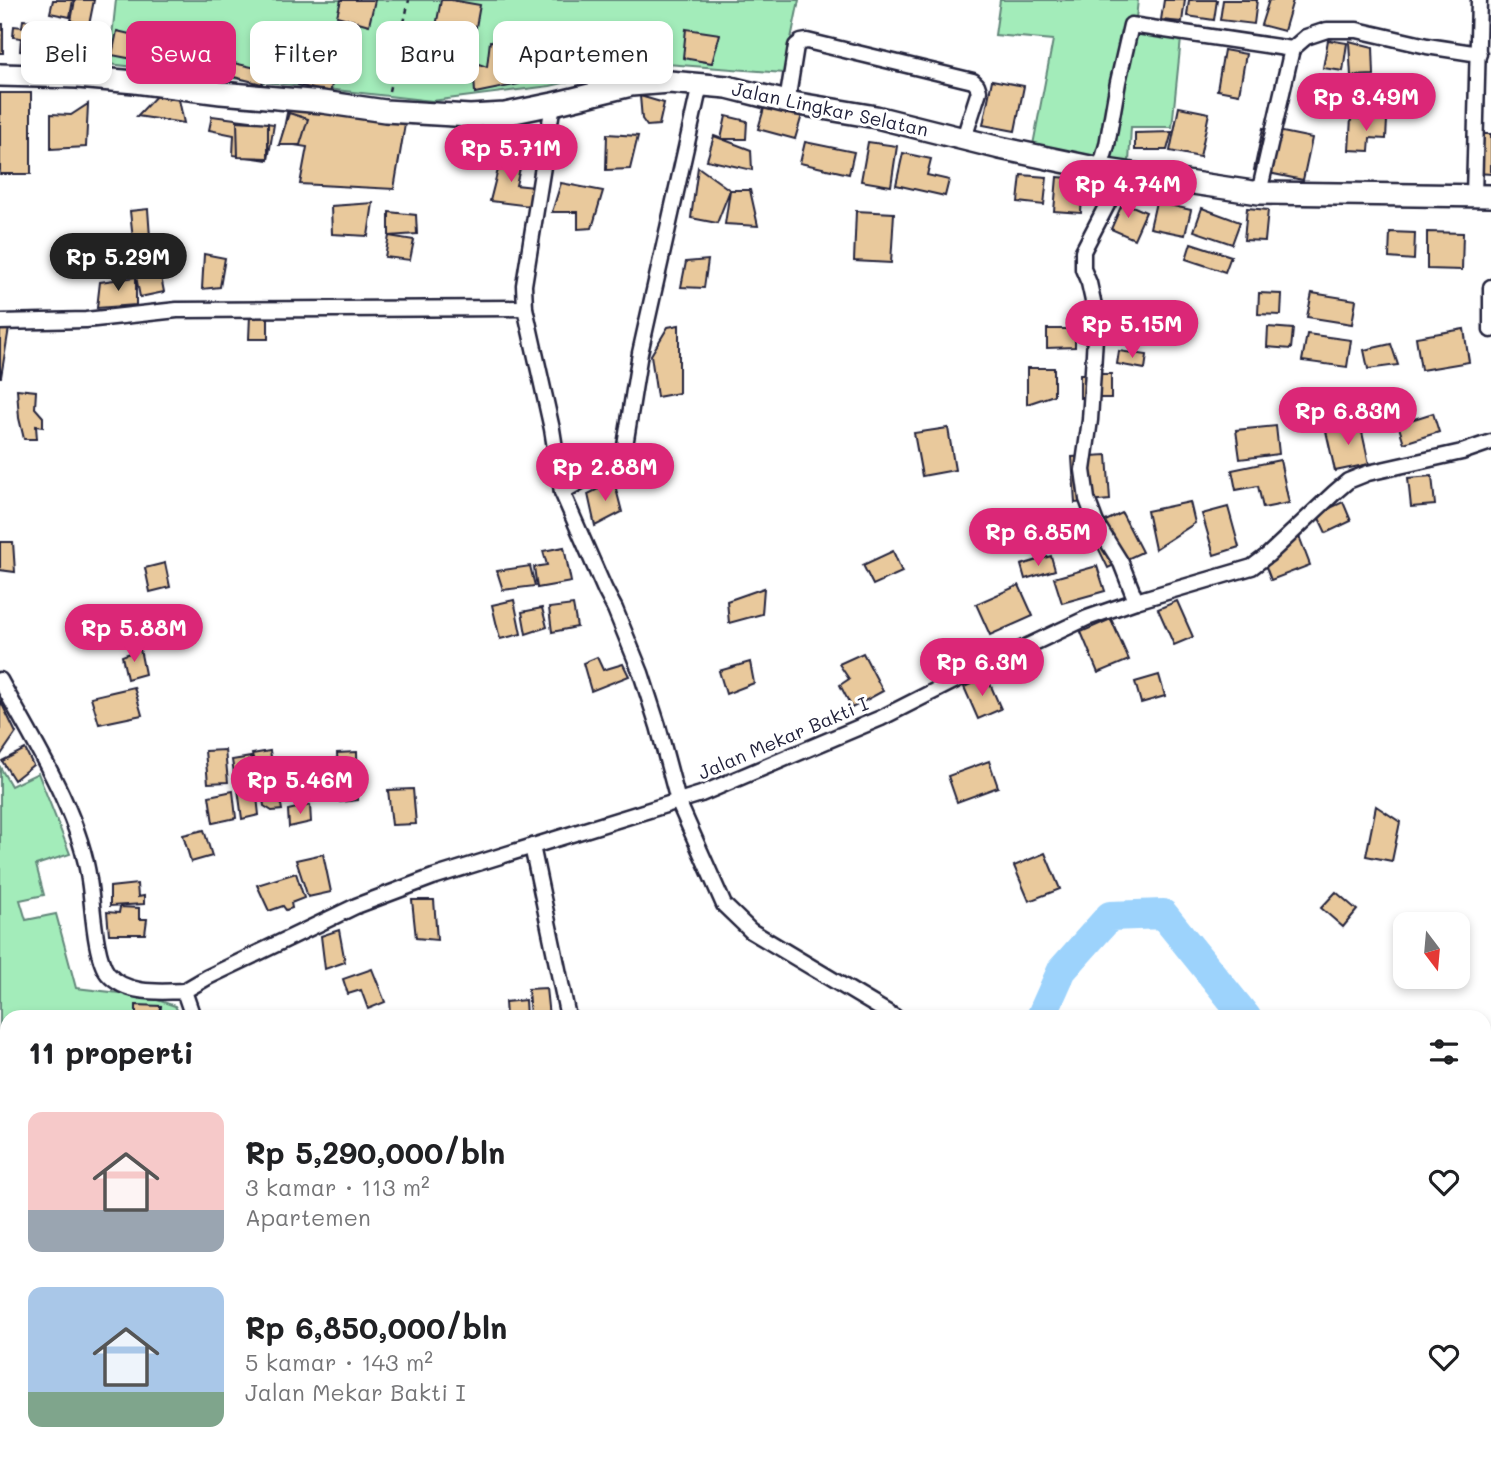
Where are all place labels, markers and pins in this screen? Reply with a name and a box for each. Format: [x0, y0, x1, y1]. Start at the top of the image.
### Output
pin: Rp 3.49M [1294, 74, 1438, 133]
pin: Rp 5.71M [439, 124, 583, 184]
pin: Rp 4.74M [1056, 160, 1200, 220]
pin: Rp 5.29M [46, 233, 190, 293]
pin: Rp 5.15M [1060, 300, 1204, 360]
pin: Rp 6.83M [1276, 388, 1420, 447]
pin: Rp 2.88M [533, 444, 677, 503]
pin: Rp 6.85M [966, 508, 1110, 568]
pin: Rp 5.88M [62, 604, 206, 664]
pin: Rp 6.3M [917, 638, 1047, 698]
pin: Rp 5.46M [228, 756, 372, 816]

